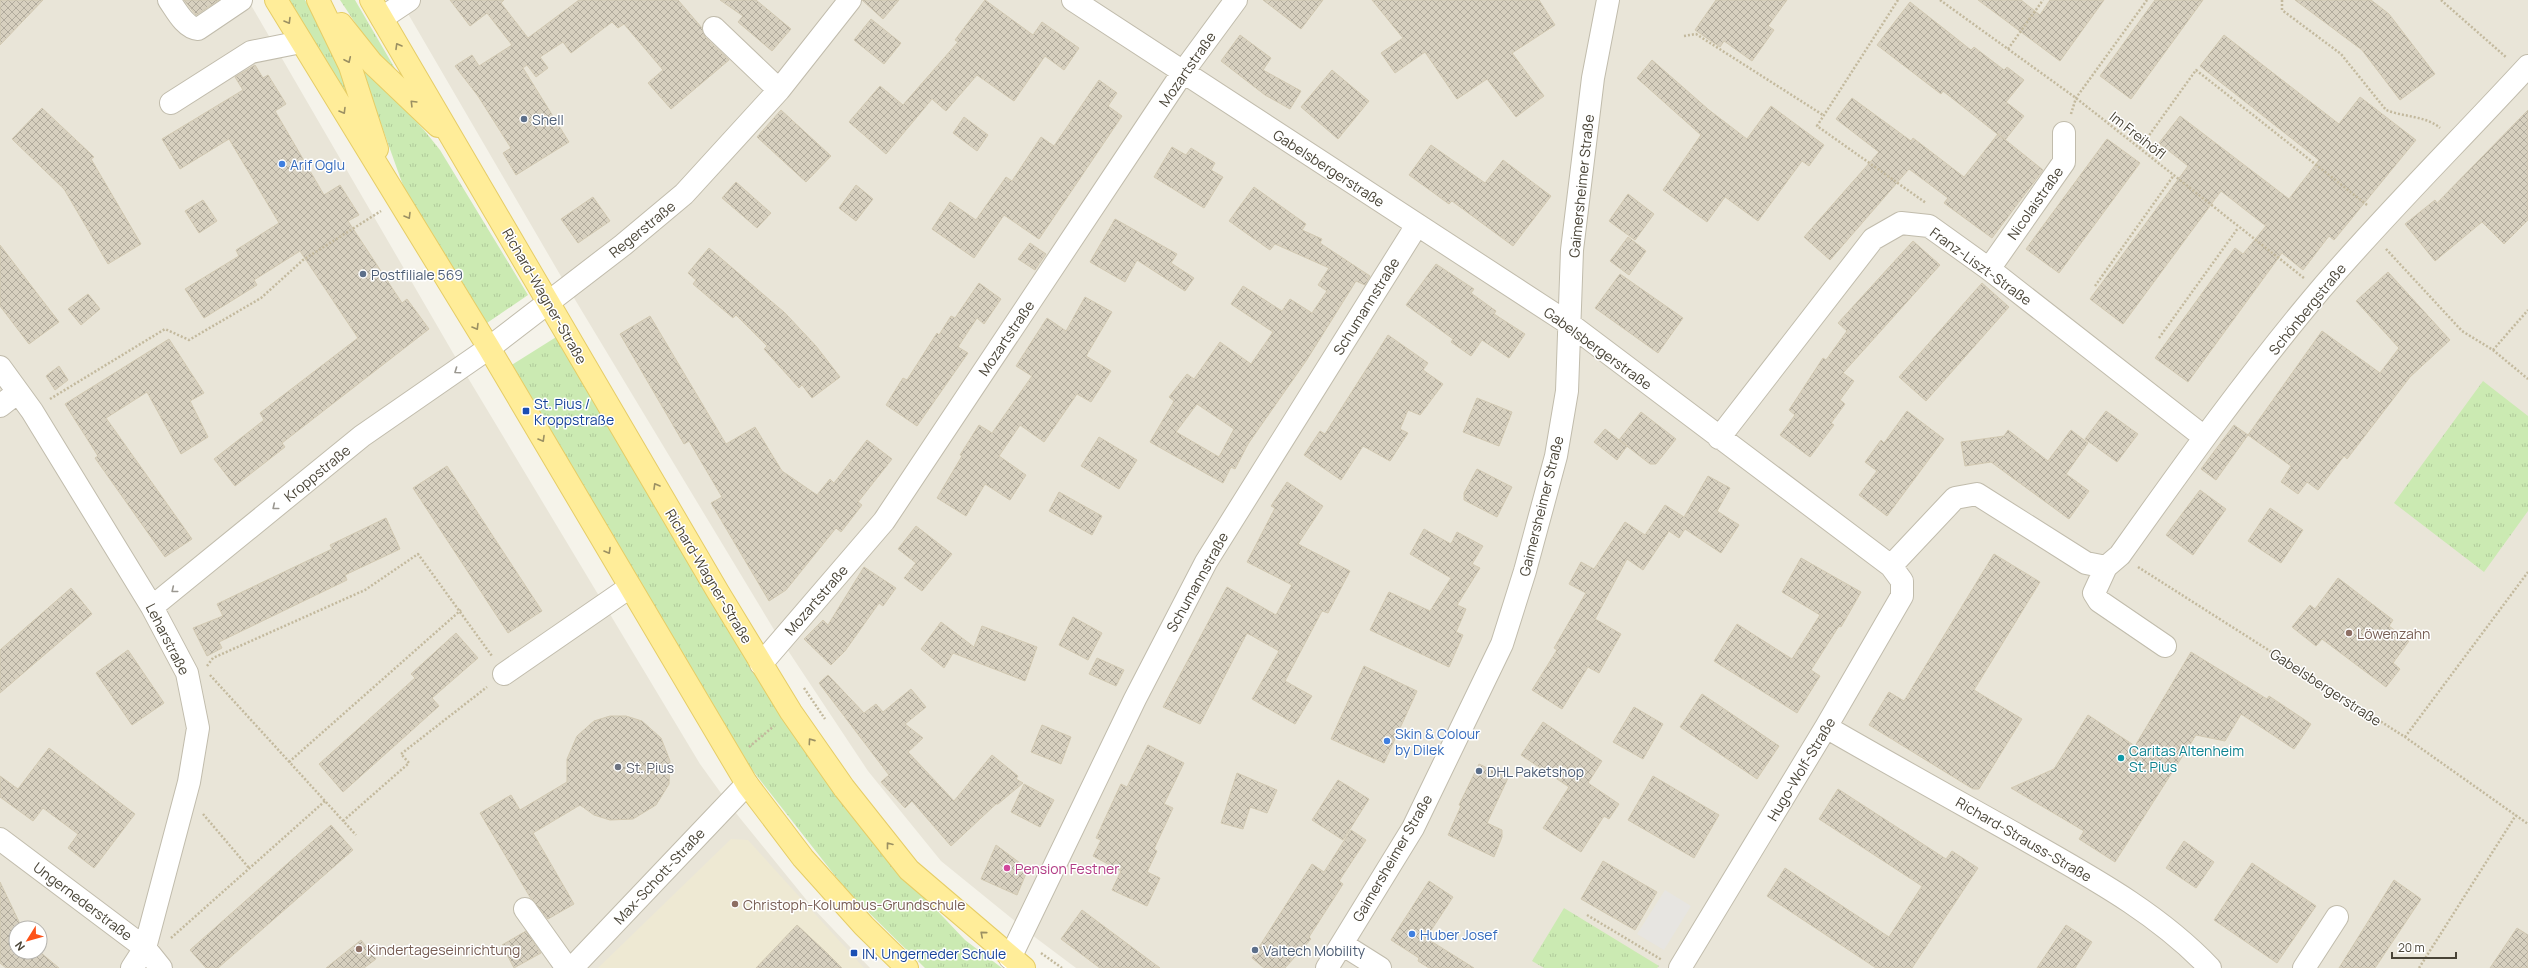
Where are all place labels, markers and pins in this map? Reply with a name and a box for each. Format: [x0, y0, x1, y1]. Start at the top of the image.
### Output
place label: Shell [532, 110, 564, 129]
marker: Shell [519, 114, 529, 124]
place label: Arif Oglu [290, 155, 345, 174]
marker: Arif Oglu [277, 159, 287, 169]
place label: Postfiliale 569 [371, 265, 463, 284]
marker: Postfiliale 569 [358, 269, 368, 279]
place label: St. Pius / Kroppstraße [534, 394, 614, 429]
marker: St. Pius / Kroppstraße [521, 406, 531, 416]
place label: Löwenzahn [2357, 624, 2430, 643]
marker: Löwenzahn [2344, 628, 2354, 638]
place label: Skin & Colour by Dilek [1395, 724, 1480, 759]
marker: Skin & Colour by Dilek [1382, 736, 1392, 746]
place label: Caritas Altenheim St. Pius [2129, 741, 2244, 776]
marker: Caritas Altenheim St. Pius [2116, 753, 2126, 763]
place label: St. Pius [626, 758, 674, 777]
marker: St. Pius [613, 762, 623, 772]
place label: DHL Paketshop [1487, 762, 1584, 781]
marker: DHL Paketshop [1474, 766, 1484, 776]
place label: Pension Festner [1015, 859, 1119, 878]
marker: Pension Festner [1002, 863, 1012, 873]
place label: Christoph-Kolumbus-Grundschule [743, 895, 965, 914]
marker: Christoph-Kolumbus-Grundschule [730, 899, 740, 909]
place label: Huber Josef [1420, 925, 1497, 944]
marker: Huber Josef [1407, 929, 1417, 939]
place label: Kindertageseinrichtung [367, 940, 520, 959]
place label: Valtech Mobility [1263, 941, 1366, 960]
marker: Kindertageseinrichtung [354, 944, 364, 954]
place label: IN, Ungerneder Schule [862, 944, 1006, 963]
marker: Valtech Mobility [1250, 945, 1260, 955]
marker: IN, Ungerneder Schule [849, 948, 859, 958]

